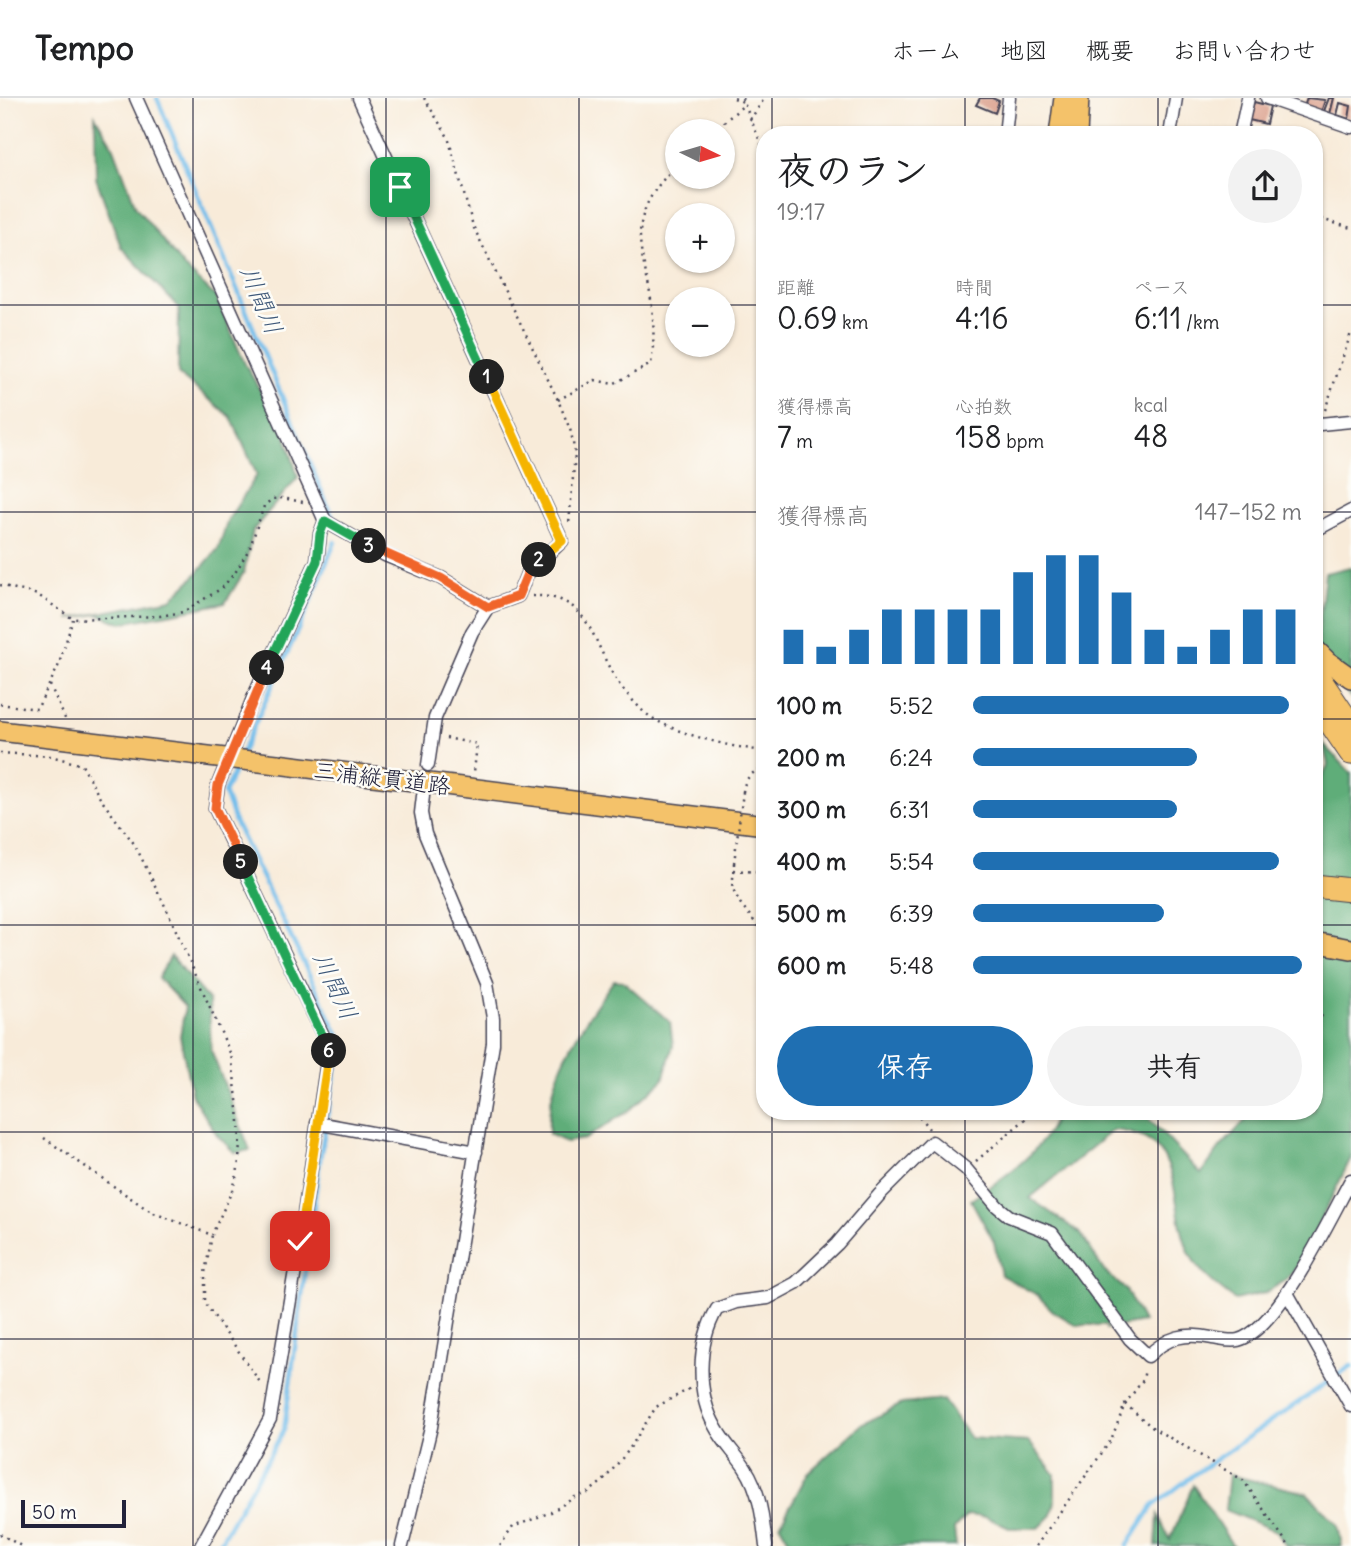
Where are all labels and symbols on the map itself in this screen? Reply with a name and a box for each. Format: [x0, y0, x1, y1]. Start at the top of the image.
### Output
north arrow [665, 119, 735, 189]
pin [370, 157, 430, 217]
water label: 川間川 [234, 261, 290, 339]
pin: 1 [470, 360, 504, 394]
pin: 3 [352, 528, 386, 564]
pin: 2 [522, 542, 556, 578]
pin: 4 [250, 650, 284, 686]
street label: 三浦縦貫道路 [312, 755, 452, 800]
pin: 5 [224, 844, 258, 880]
water label: 川間川 [307, 947, 365, 1025]
pin: 6 [312, 1034, 346, 1068]
pin [270, 1211, 330, 1271]
scale bar [21, 1497, 126, 1529]

